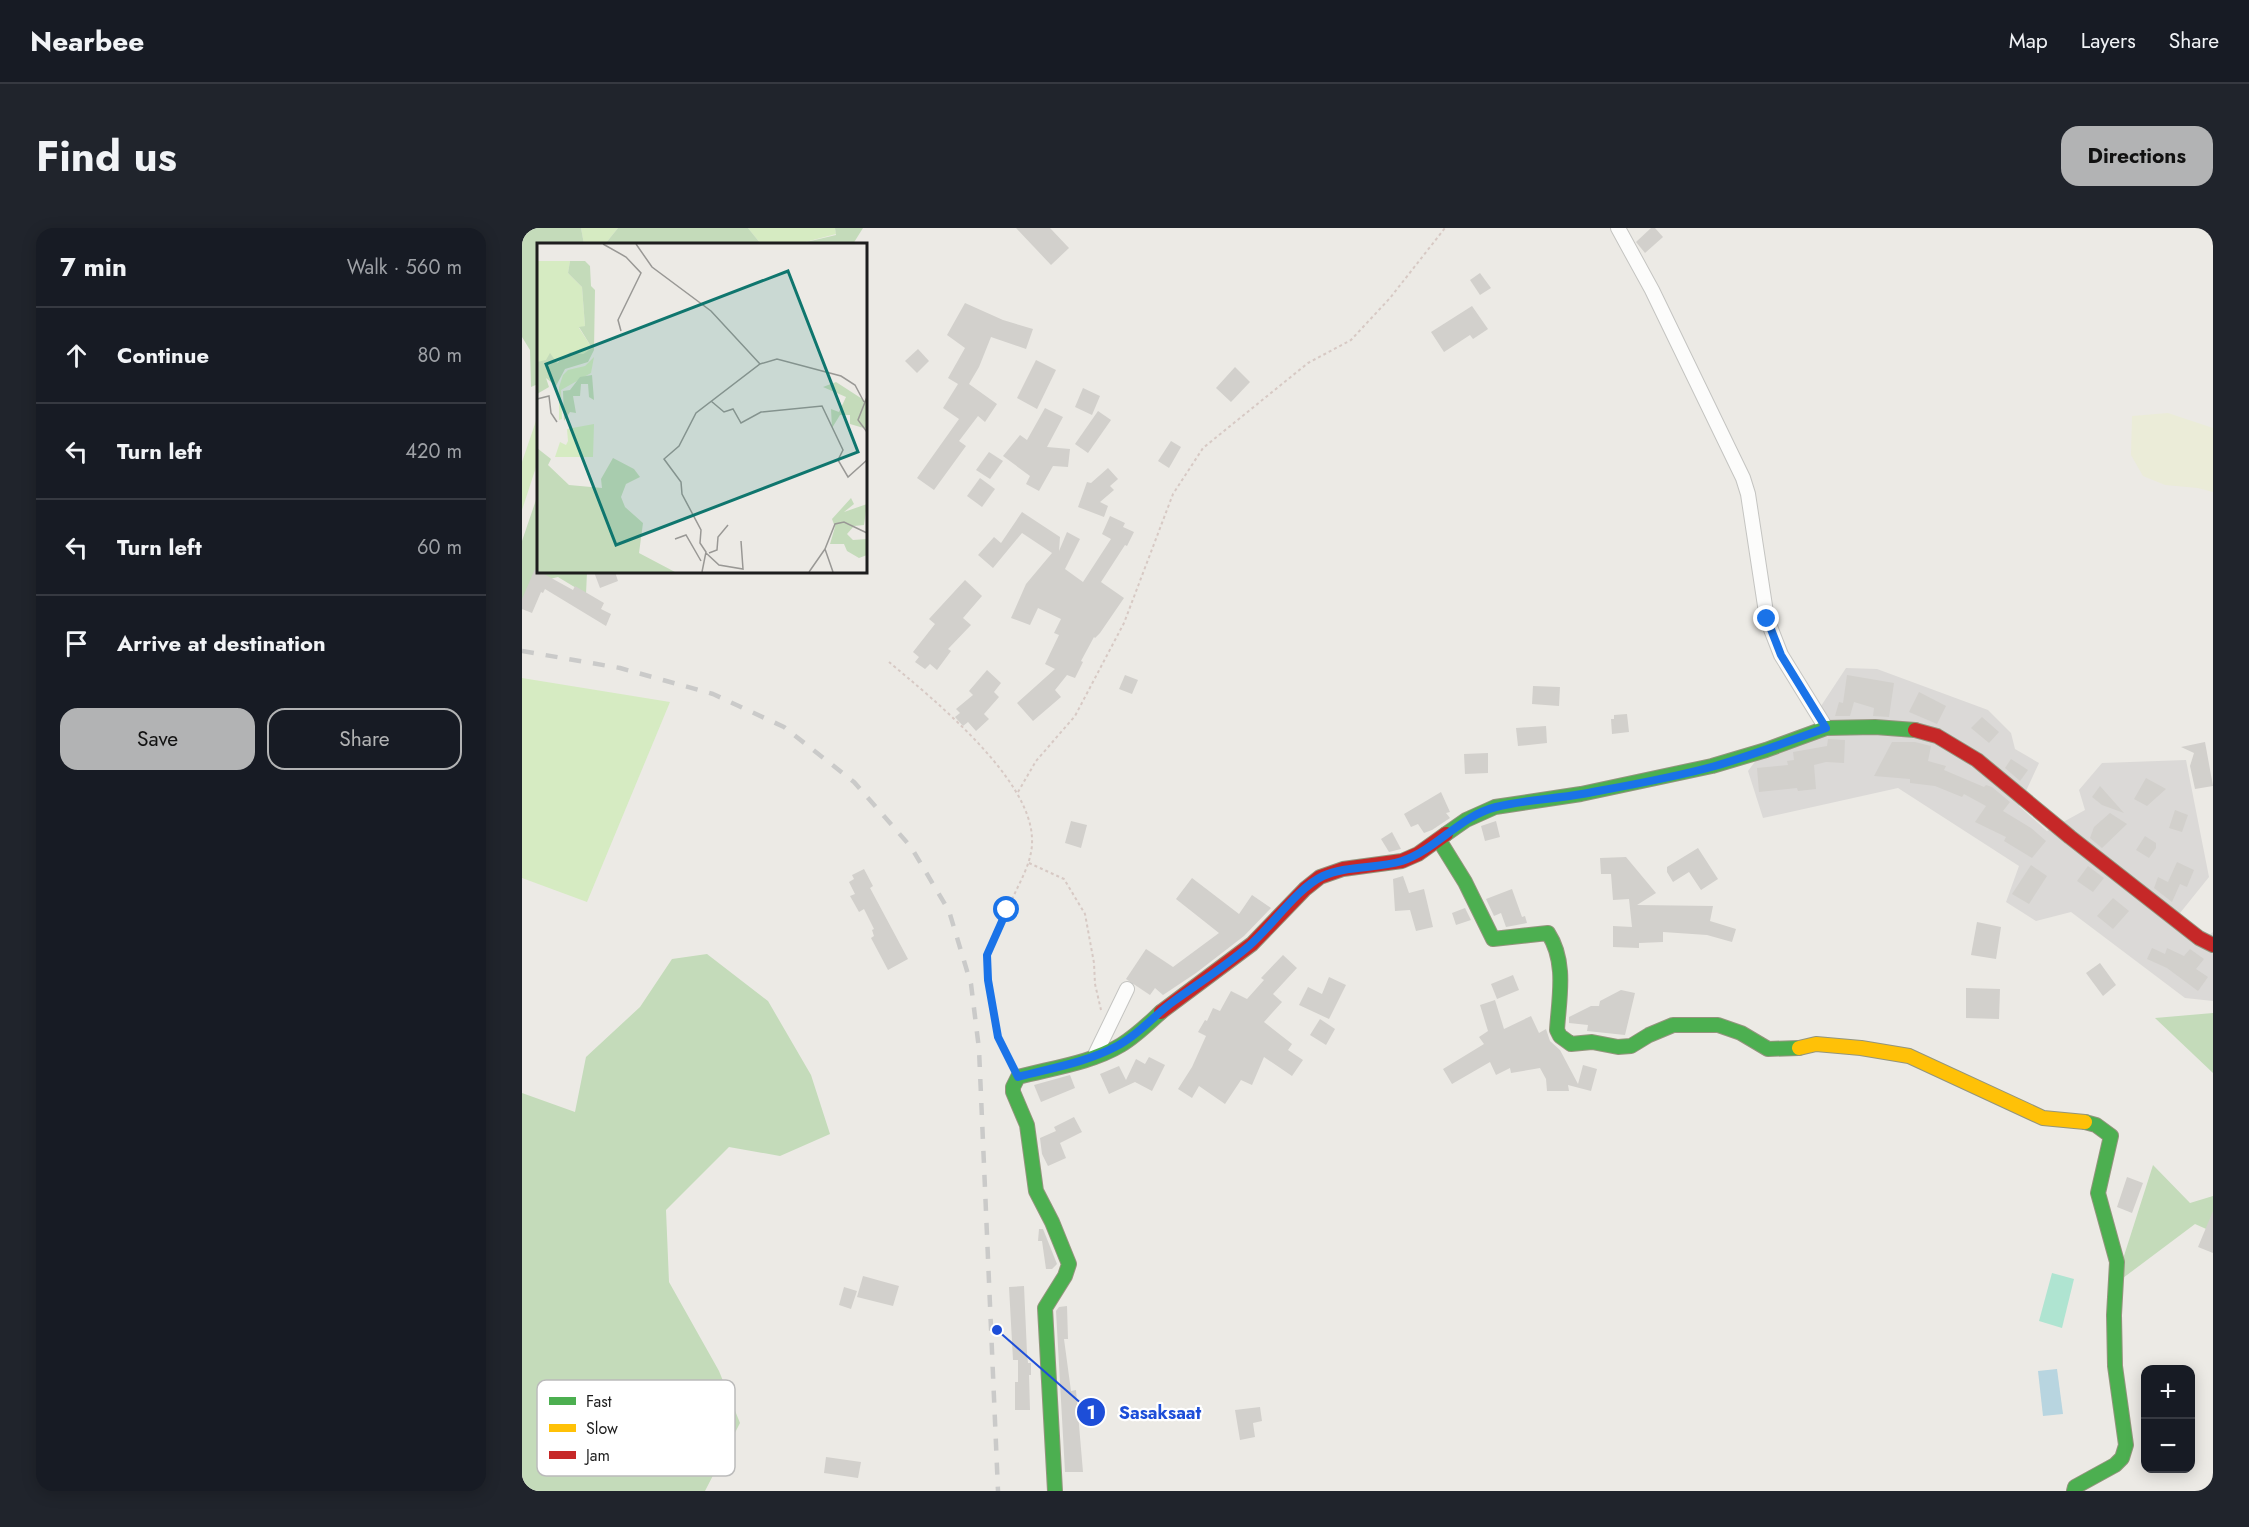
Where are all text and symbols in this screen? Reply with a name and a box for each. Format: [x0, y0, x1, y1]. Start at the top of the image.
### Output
text: Nearbee [30, 21, 144, 62]
text: Map [2009, 26, 2048, 56]
text: Layers [2081, 26, 2136, 56]
text: Share [2169, 26, 2219, 56]
text: Find us [36, 126, 177, 187]
button: Directions [2061, 126, 2213, 186]
inset map [537, 243, 867, 573]
text: 7 min [60, 248, 127, 286]
text: Walk · 560 m [347, 253, 462, 282]
icon: ahead [60, 339, 93, 372]
text: Continue [117, 339, 209, 371]
text: 80 m [417, 341, 462, 370]
icon: left [60, 435, 93, 468]
text: Turn left [117, 435, 202, 467]
text: 420 m [405, 437, 462, 466]
icon: left [60, 531, 93, 564]
text: Turn left [117, 531, 202, 563]
text: 60 m [417, 533, 462, 562]
route end [1753, 605, 1779, 631]
icon: arrive [60, 627, 93, 660]
text: Arrive at destination [117, 627, 326, 659]
button: Save [60, 708, 255, 770]
button: Share [267, 708, 462, 770]
route start [993, 896, 1019, 922]
map controls [2141, 1365, 2195, 1473]
button: + [2141, 1365, 2195, 1419]
legend [537, 1380, 735, 1476]
text: Fast [586, 1390, 612, 1413]
callout: Sasaksaat [1076, 1394, 1213, 1430]
text: 1 [1086, 1400, 1096, 1426]
text: Sasaksaat [1119, 1400, 1202, 1426]
text: Slow [586, 1417, 618, 1440]
button: − [2141, 1419, 2195, 1473]
text: Jam [584, 1444, 610, 1467]

